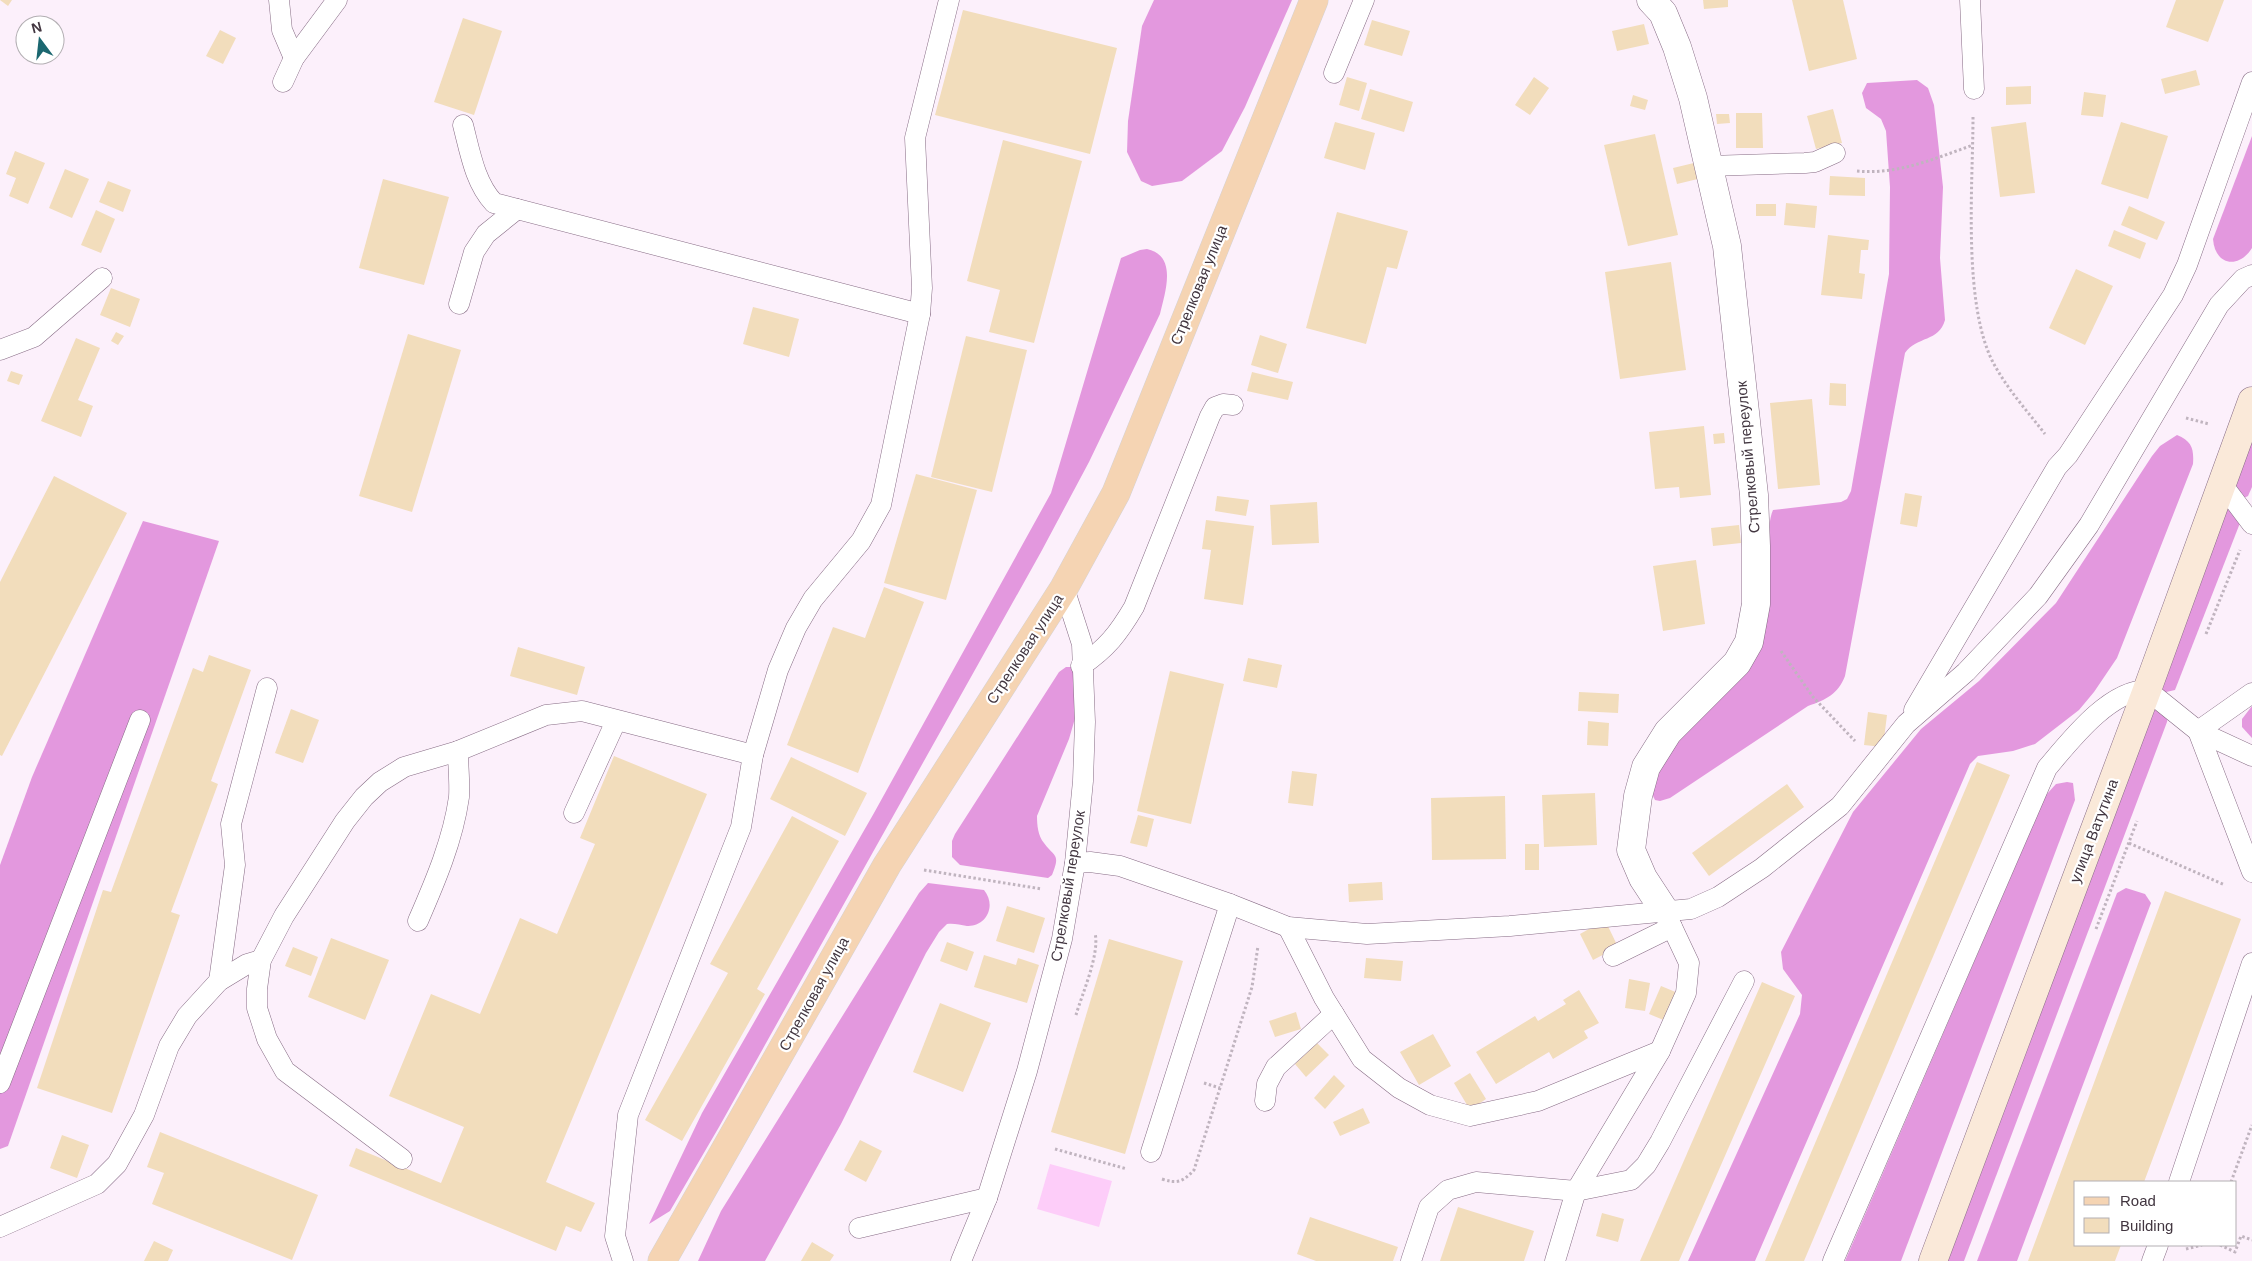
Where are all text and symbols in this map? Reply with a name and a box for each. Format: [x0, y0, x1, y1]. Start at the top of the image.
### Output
north arrow [15, 15, 65, 65]
text: N [30, 18, 44, 36]
street label: Стрелковая улица [1167, 222, 1231, 347]
street label: Стрелковый переулок [1732, 380, 1763, 534]
street label: Стрелковая улица [983, 590, 1067, 707]
street label: улица Ватутина [2066, 776, 2121, 885]
street label: Стрелковый переулок [1047, 809, 1088, 963]
street label: Стрелковая улица [775, 933, 852, 1054]
legend [2074, 1181, 2237, 1246]
text: Road [2120, 1192, 2156, 1209]
text: Building [2120, 1217, 2173, 1234]

